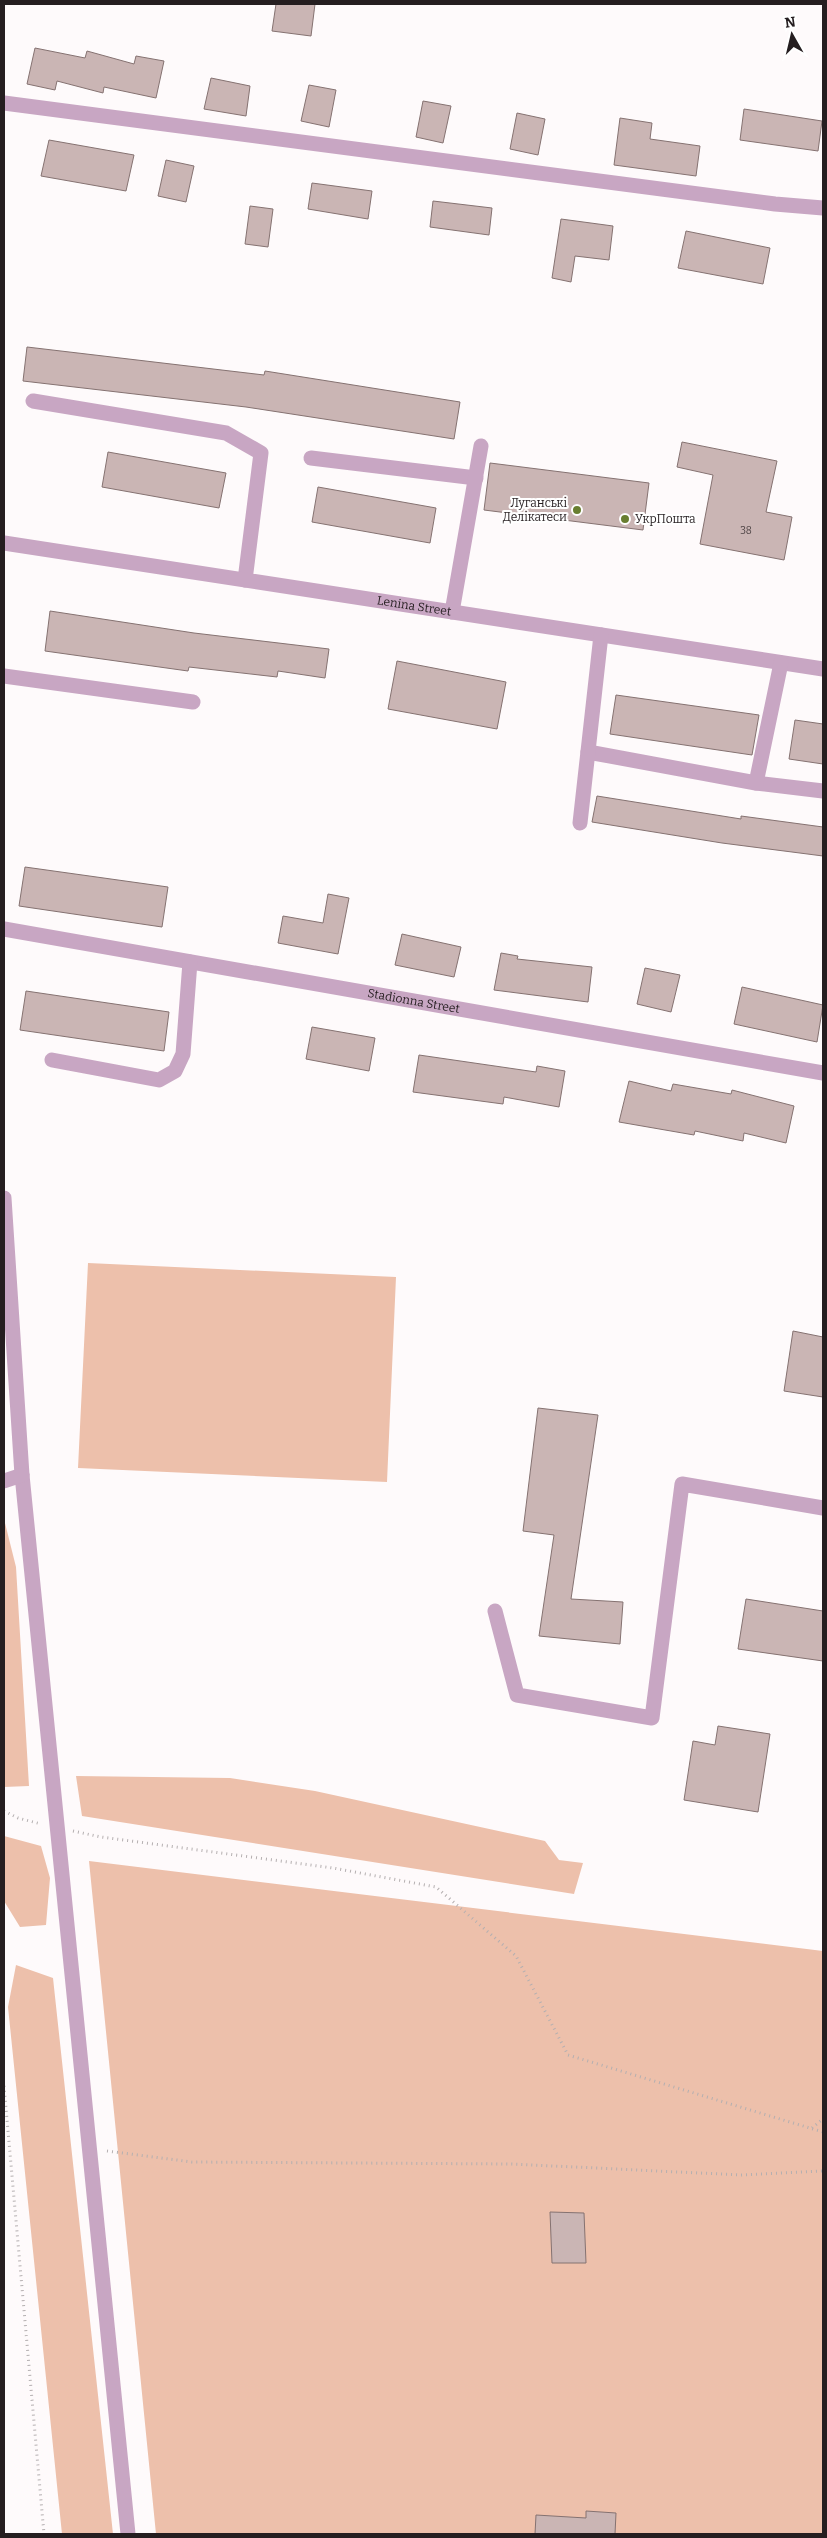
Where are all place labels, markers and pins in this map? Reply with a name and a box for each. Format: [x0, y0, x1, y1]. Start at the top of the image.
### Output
place label: Луганські Делікатеси [503, 496, 567, 524]
marker: Луганські Делікатеси [571, 504, 583, 516]
place label: УкрПошта [635, 512, 696, 526]
marker: УкрПошта [619, 513, 631, 525]

